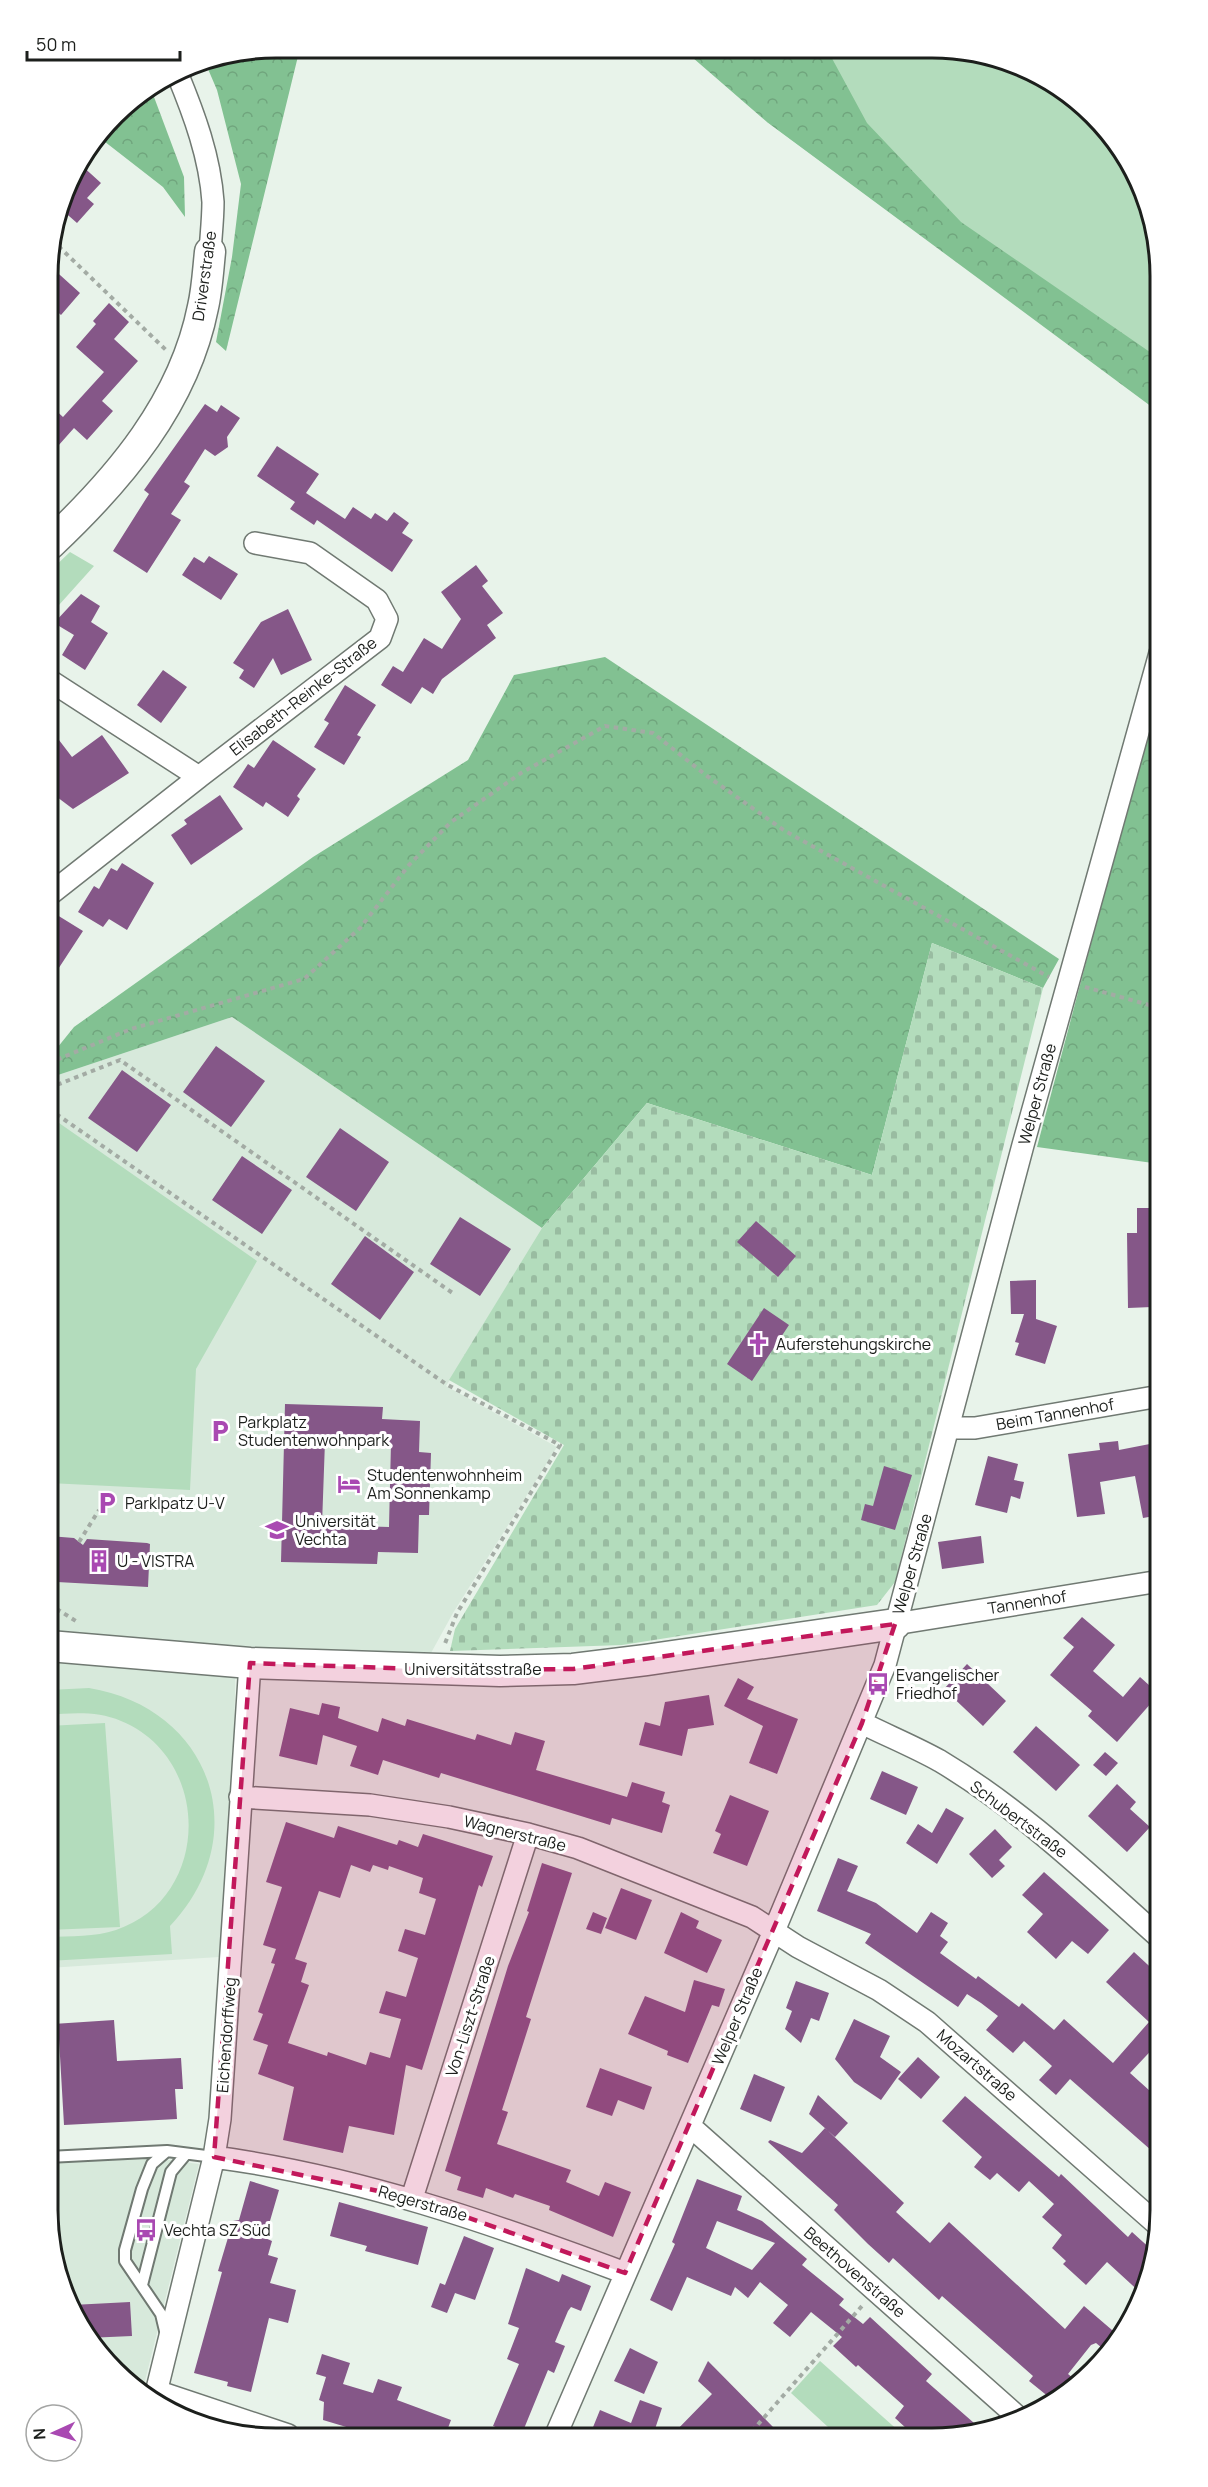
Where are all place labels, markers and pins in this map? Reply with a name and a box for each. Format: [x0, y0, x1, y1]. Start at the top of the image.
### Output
church icon: Auferstehungskirche [745, 1331, 771, 1357]
place label: Auferstehungskirche [776, 1333, 931, 1355]
place label: Parkplatz Studentenwohnpark [238, 1411, 390, 1451]
parking icon: Parkplatz Studentenwohnpark [207, 1418, 233, 1444]
place label: Studentenwohnheim Am Sonnenkamp [367, 1464, 522, 1504]
hotel icon: Studentenwohnheim Am Sonnenkamp [336, 1471, 362, 1497]
parking icon: Parklpatz U-V [94, 1490, 120, 1516]
place label: Parklpatz U-V [125, 1492, 225, 1514]
place label: Universität Vechta [295, 1510, 376, 1550]
school or university icon: Universität Vechta [264, 1517, 290, 1543]
building icon: U - VISTRA [86, 1548, 112, 1574]
place label: U - VISTRA [117, 1550, 194, 1572]
place label: Evangelischer Friedhof [896, 1664, 1000, 1704]
bus stop icon: Evangelischer Friedhof [865, 1671, 891, 1697]
bus stop icon: Vechta SZ Süd [133, 2217, 159, 2243]
place label: Vechta SZ Süd [164, 2219, 271, 2241]

